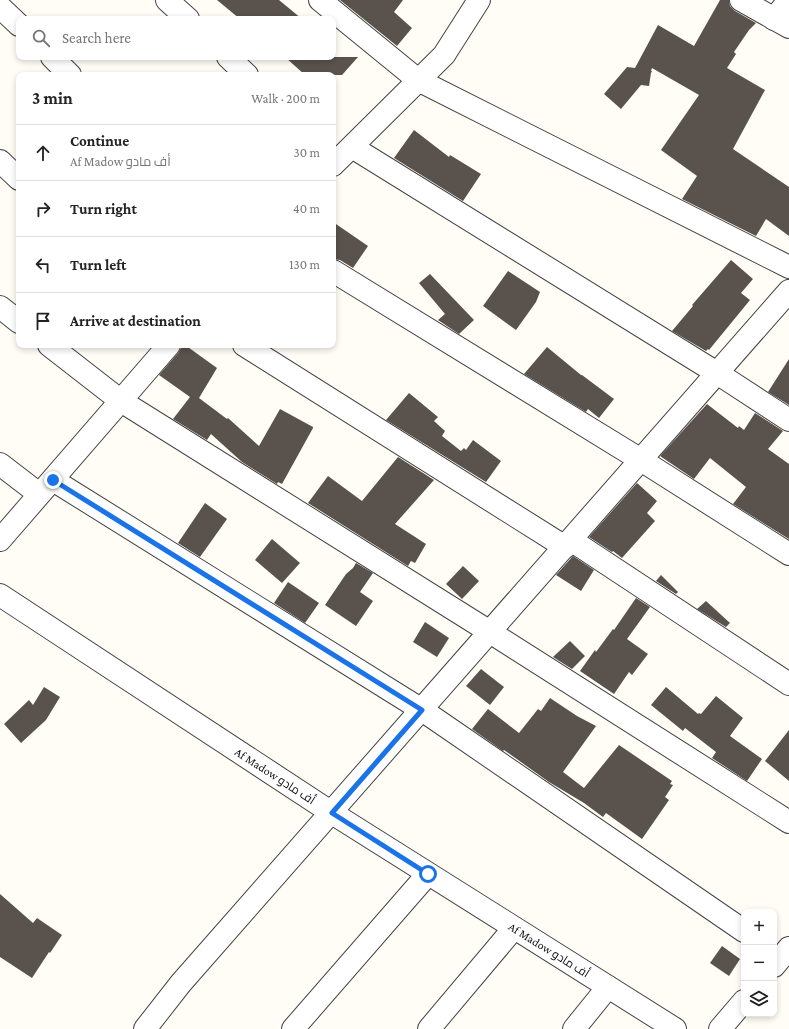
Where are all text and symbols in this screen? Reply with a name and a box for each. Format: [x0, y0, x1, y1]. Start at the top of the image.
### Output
search box [16, 16, 336, 60]
icon: search [30, 27, 52, 49]
text: Search here [62, 30, 131, 46]
text: 3 min [32, 89, 73, 108]
text: Walk · 200 m [251, 91, 320, 106]
text: Continue [70, 133, 129, 149]
icon: ahead [32, 142, 54, 164]
text: 30 m [294, 145, 320, 160]
text: Af Madow أف مادو [70, 154, 171, 169]
icon: right [32, 198, 54, 220]
text: Turn right [70, 201, 137, 217]
text: 40 m [293, 201, 320, 216]
icon: left [32, 254, 54, 276]
text: Turn left [70, 257, 126, 273]
text: 130 m [289, 257, 320, 272]
icon: arrive [32, 310, 54, 332]
text: Arrive at destination [70, 313, 201, 329]
route end [44, 471, 62, 489]
street label: Af Madow أف مادو [232, 744, 318, 807]
route start [419, 865, 437, 883]
map controls [741, 909, 777, 1017]
button: + [741, 909, 777, 945]
street label: Af Madow أف مادو [506, 919, 593, 981]
button: − [741, 945, 777, 981]
button: layers [741, 981, 777, 1017]

